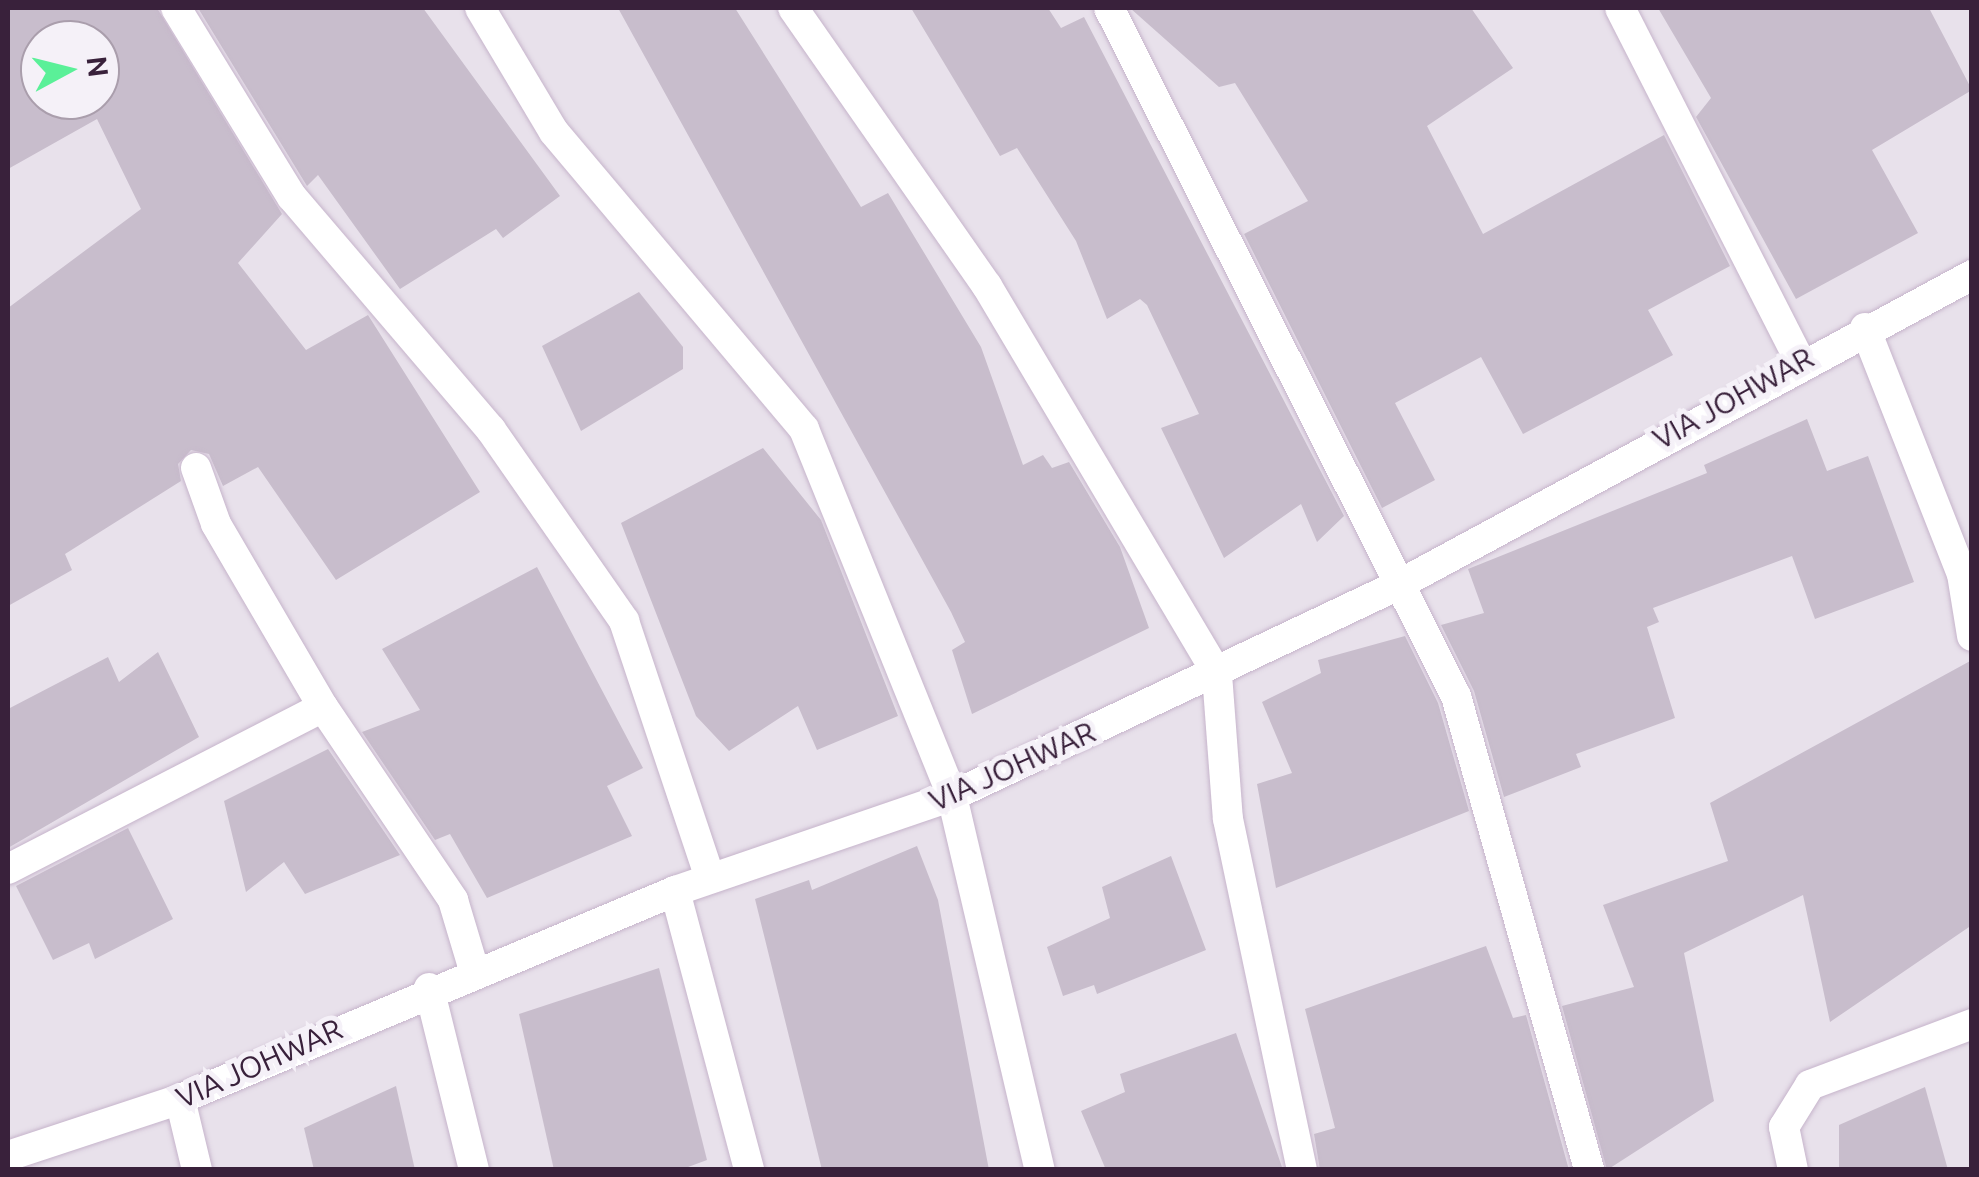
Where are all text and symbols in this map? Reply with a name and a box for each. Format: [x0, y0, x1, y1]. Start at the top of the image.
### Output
north arrow [20, 20, 120, 120]
text: N [82, 54, 115, 79]
street label: VIA JOHWAR [1647, 339, 1819, 457]
street label: VIA JOHWAR [924, 713, 1100, 819]
street label: VIA JOHWAR [171, 1010, 347, 1116]

